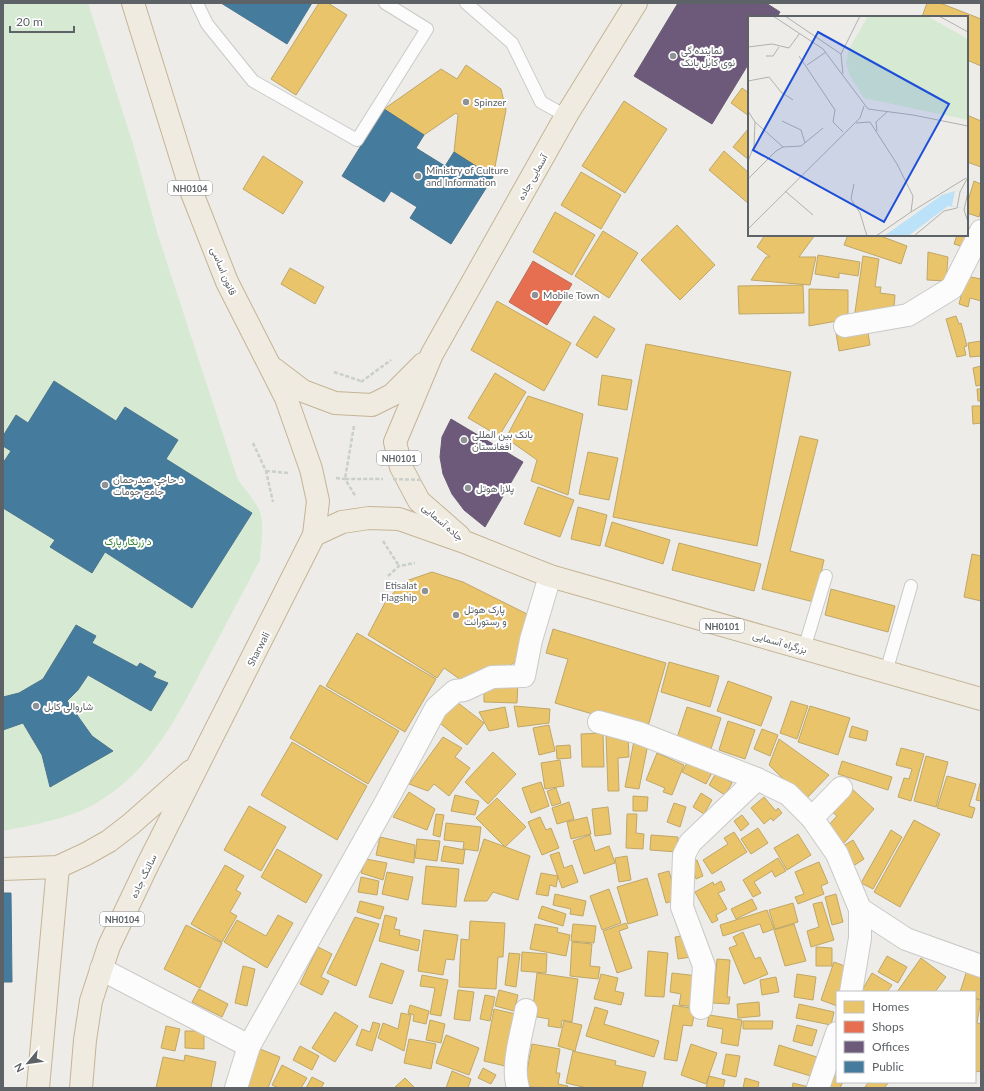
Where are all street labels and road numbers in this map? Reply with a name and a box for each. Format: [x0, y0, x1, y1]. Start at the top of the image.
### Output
street label: آسمایی جاده [514, 151, 551, 203]
road number: NH0104 [168, 181, 212, 195]
street label: قانون اساسی [208, 245, 240, 298]
road number: NH0101 [377, 451, 421, 465]
street label: جاده آسمایی [419, 501, 466, 544]
road number: NH0101 [700, 619, 744, 633]
street label: بزرگراه آسمایی [751, 629, 809, 656]
street label: Sharwali [244, 630, 272, 668]
street label: سالنگ جاده [127, 852, 160, 900]
road number: NH0104 [100, 912, 144, 926]

